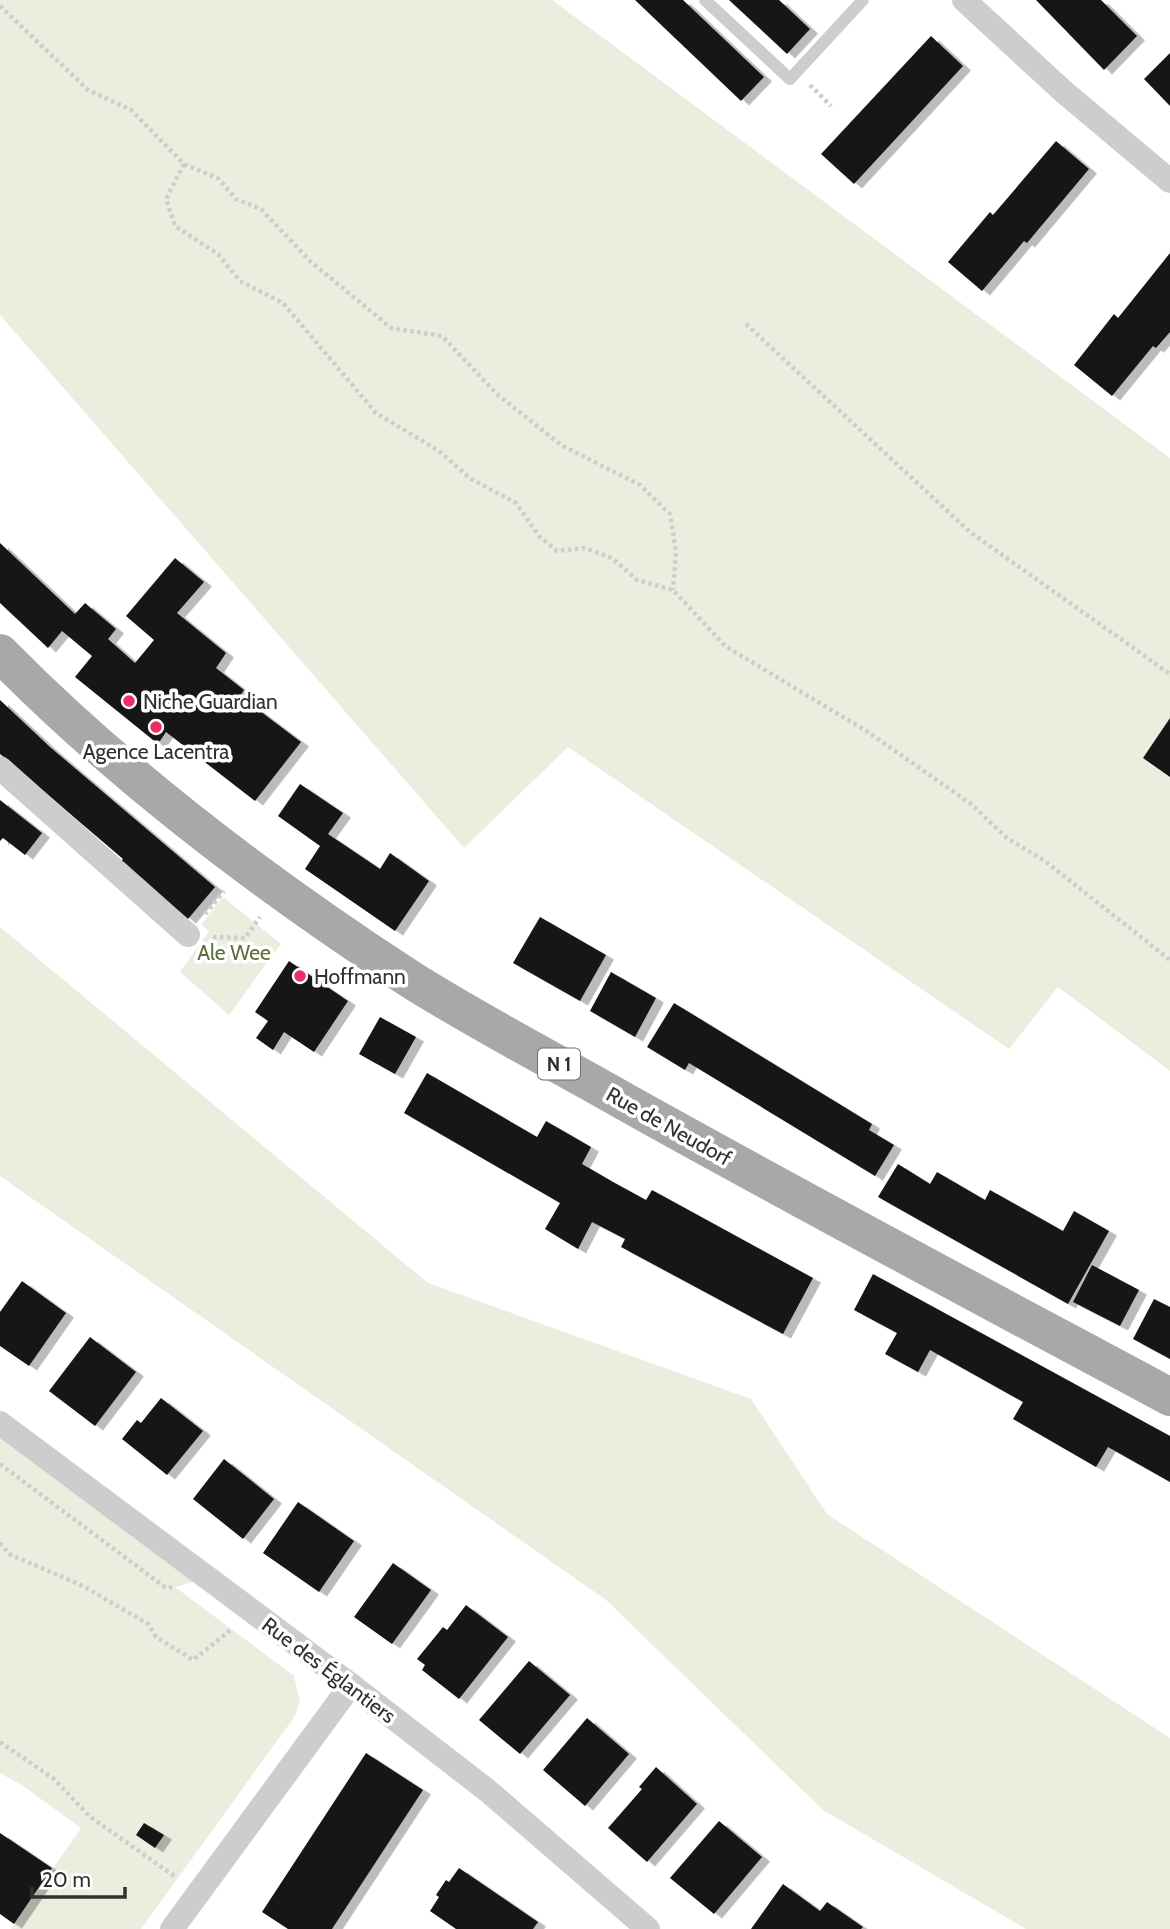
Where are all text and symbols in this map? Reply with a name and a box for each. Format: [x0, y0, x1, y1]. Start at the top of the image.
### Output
place label: Niche Guardian [143, 689, 278, 714]
marker: Niche Guardian [121, 693, 137, 709]
marker: Agence Lacentra [148, 719, 164, 735]
place label: Agence Lacentra [83, 739, 229, 764]
park label: Ale Wee [197, 940, 271, 965]
place label: Hoffmann [314, 964, 406, 989]
marker: Hoffmann [292, 968, 308, 984]
road number: N 1 [538, 1048, 580, 1080]
street label: Rue de Neudorf [602, 1081, 736, 1171]
street label: Rue des Églantiers [257, 1612, 401, 1729]
scale bar [32, 1856, 124, 1900]
text: 20 m [42, 1867, 91, 1892]

